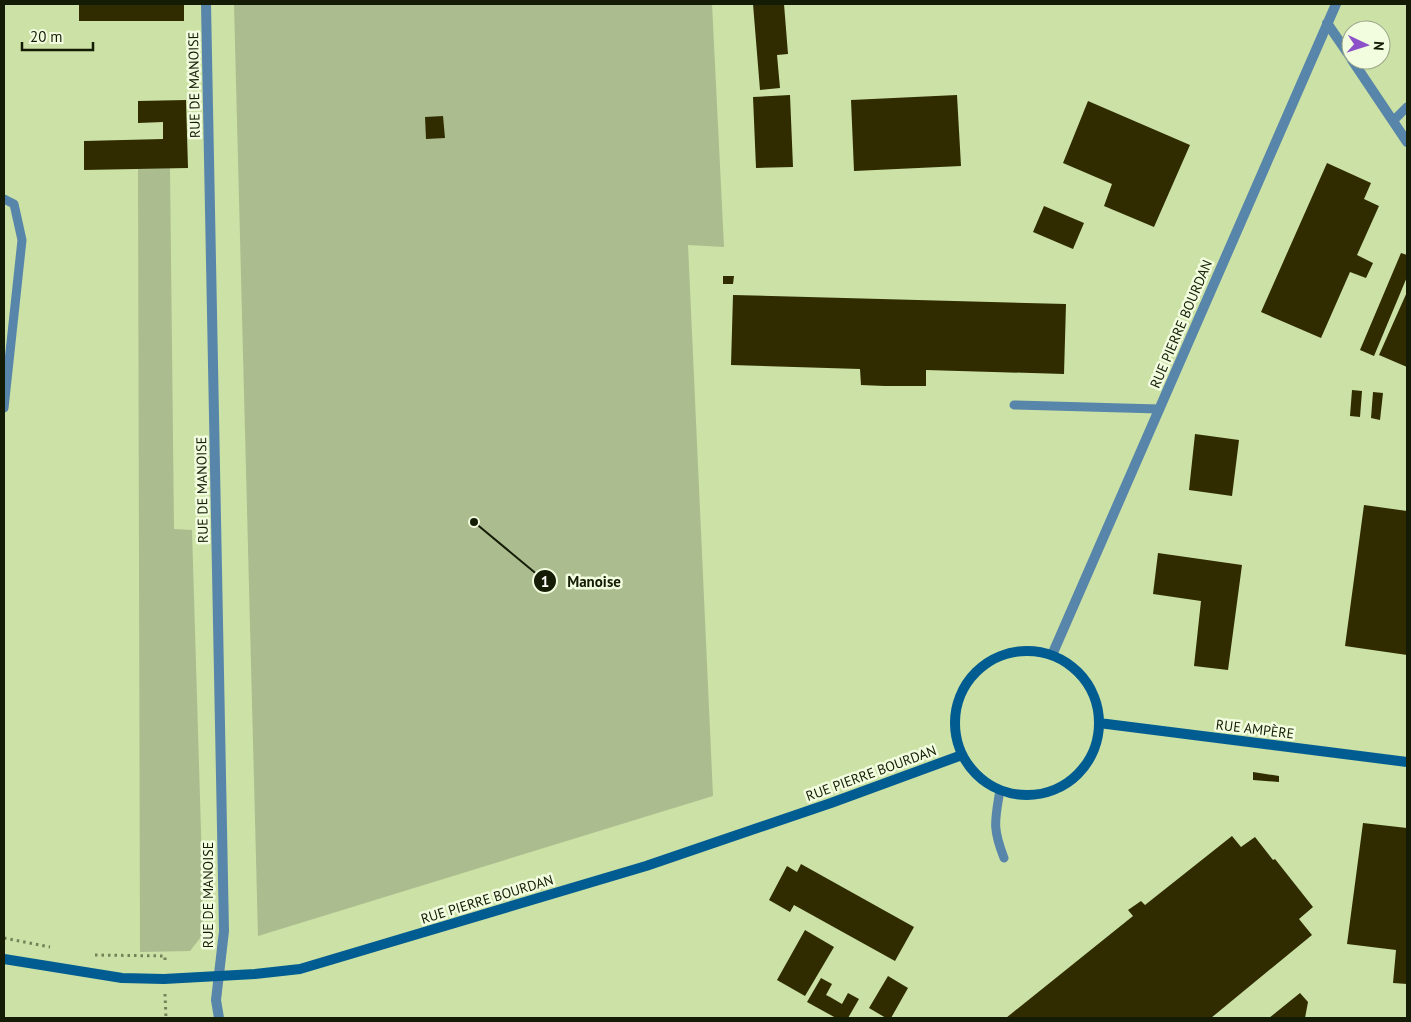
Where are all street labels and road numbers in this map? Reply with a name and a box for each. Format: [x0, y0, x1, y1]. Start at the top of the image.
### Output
street label: RUE DE MANOISE [184, 32, 204, 138]
street label: RUE PIERRE BOURDAN [1146, 257, 1216, 391]
street label: RUE DE MANOISE [192, 437, 212, 543]
street label: RUE AMPÈRE [1215, 715, 1295, 743]
street label: RUE PIERRE BOURDAN [803, 741, 939, 805]
street label: RUE DE MANOISE [199, 842, 217, 948]
street label: RUE PIERRE BOURDAN [419, 870, 555, 928]

